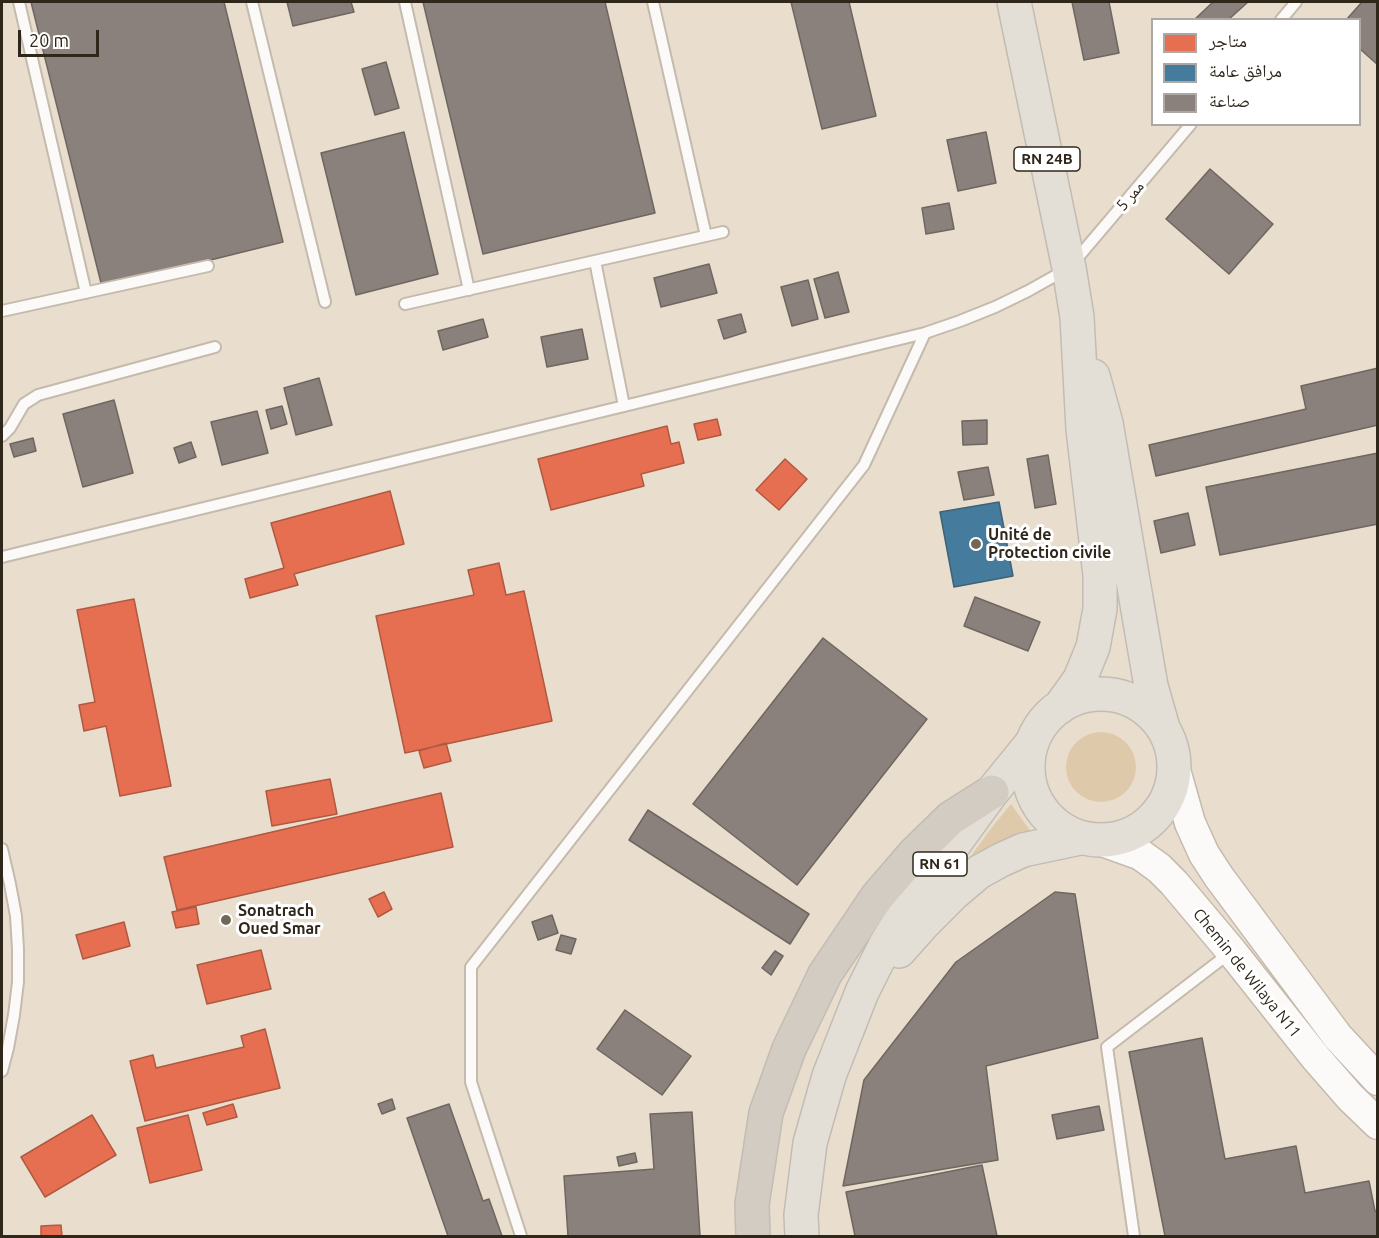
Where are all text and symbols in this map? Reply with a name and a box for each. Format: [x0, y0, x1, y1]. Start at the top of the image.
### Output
scale bar [21, 18, 102, 56]
legend [1151, 18, 1361, 126]
text: 20 m [29, 30, 69, 50]
text: متاجر [1209, 30, 1247, 50]
text: مرافق عامة [1209, 60, 1282, 80]
text: صناعة [1209, 90, 1250, 110]
road number: RN 24B [1014, 147, 1080, 171]
street label: ممر 5 [1112, 177, 1148, 215]
place label: Unité de Protection civile [988, 525, 1111, 563]
marker: Unité de Protection civile [969, 537, 983, 551]
road number: RN 61 [913, 852, 967, 876]
place label: Sonatrach Oued Smar [238, 901, 321, 939]
street label: Chemin de Wilaya N11 [1189, 905, 1305, 1041]
marker: Sonatrach Oued Smar [219, 913, 233, 927]

